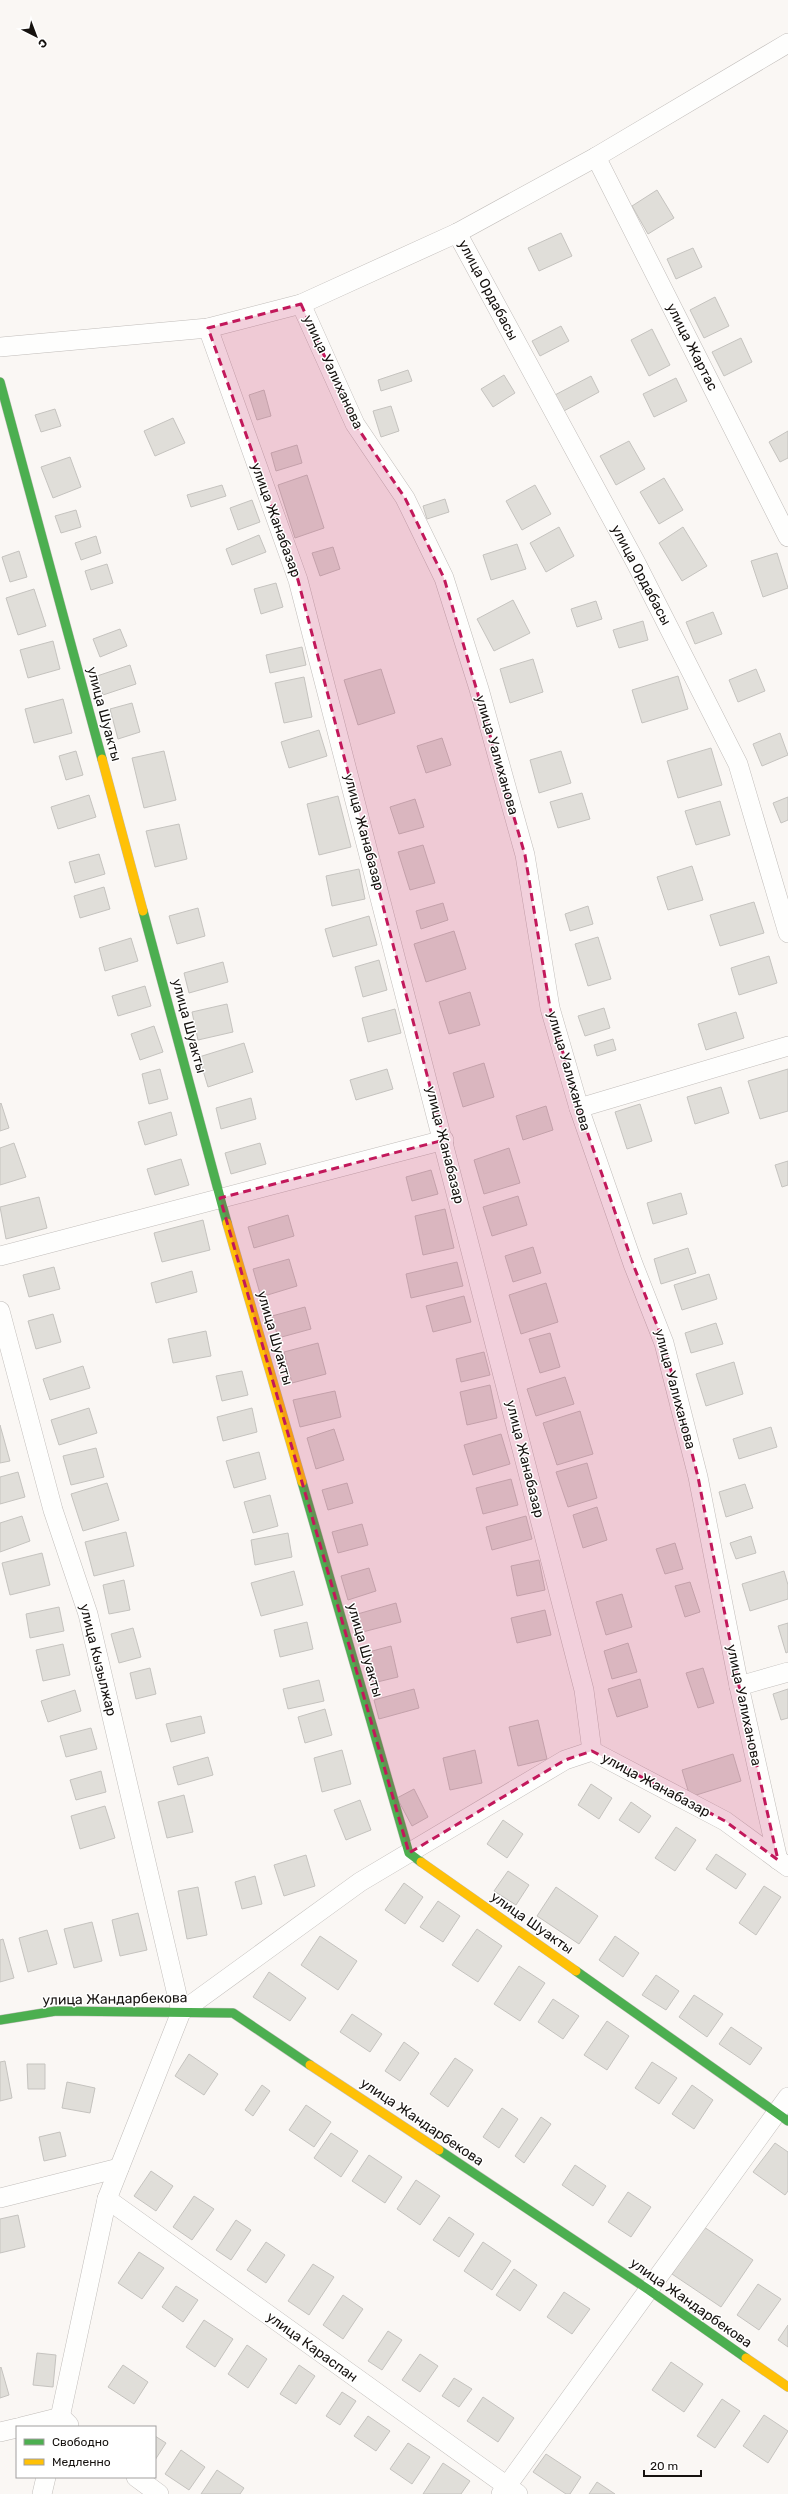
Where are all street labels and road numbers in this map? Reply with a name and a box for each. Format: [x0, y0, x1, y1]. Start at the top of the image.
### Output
street label: улица Ордабасы [454, 237, 522, 343]
street label: улица Жартас [663, 300, 722, 394]
street label: улица Уалиханова [299, 312, 367, 432]
street label: улица Жанабазар [247, 460, 305, 580]
street label: улица Ордабасы [607, 522, 675, 628]
street label: улица Шуакты [83, 665, 125, 763]
street label: улица Уалиханова [472, 693, 522, 817]
street label: улица Жанабазар [340, 772, 388, 892]
street label: улица Шуакты [168, 977, 210, 1075]
street label: улица Уалиханова [544, 1009, 594, 1133]
street label: улица Жанабазар [422, 1084, 468, 1206]
street label: улица Шуакты [253, 1289, 297, 1387]
street label: улица Уалиханова [651, 1327, 699, 1451]
street label: улица Жанабазар [502, 1398, 548, 1520]
street label: улица Шуакты [343, 1601, 387, 1699]
street label: улица Кызылжар [76, 1602, 120, 1718]
street label: улица Уалиханова [723, 1643, 765, 1767]
street label: улица Жанабазар [599, 1749, 713, 1821]
street label: улица Шуакты [487, 1888, 577, 1958]
street label: улица Жандарбекова [42, 1989, 188, 2009]
street label: улица Жандарбекова [357, 2074, 487, 2170]
street label: улица Жандарбекова [627, 2254, 755, 2352]
street label: улица Караспан [263, 2308, 361, 2386]

